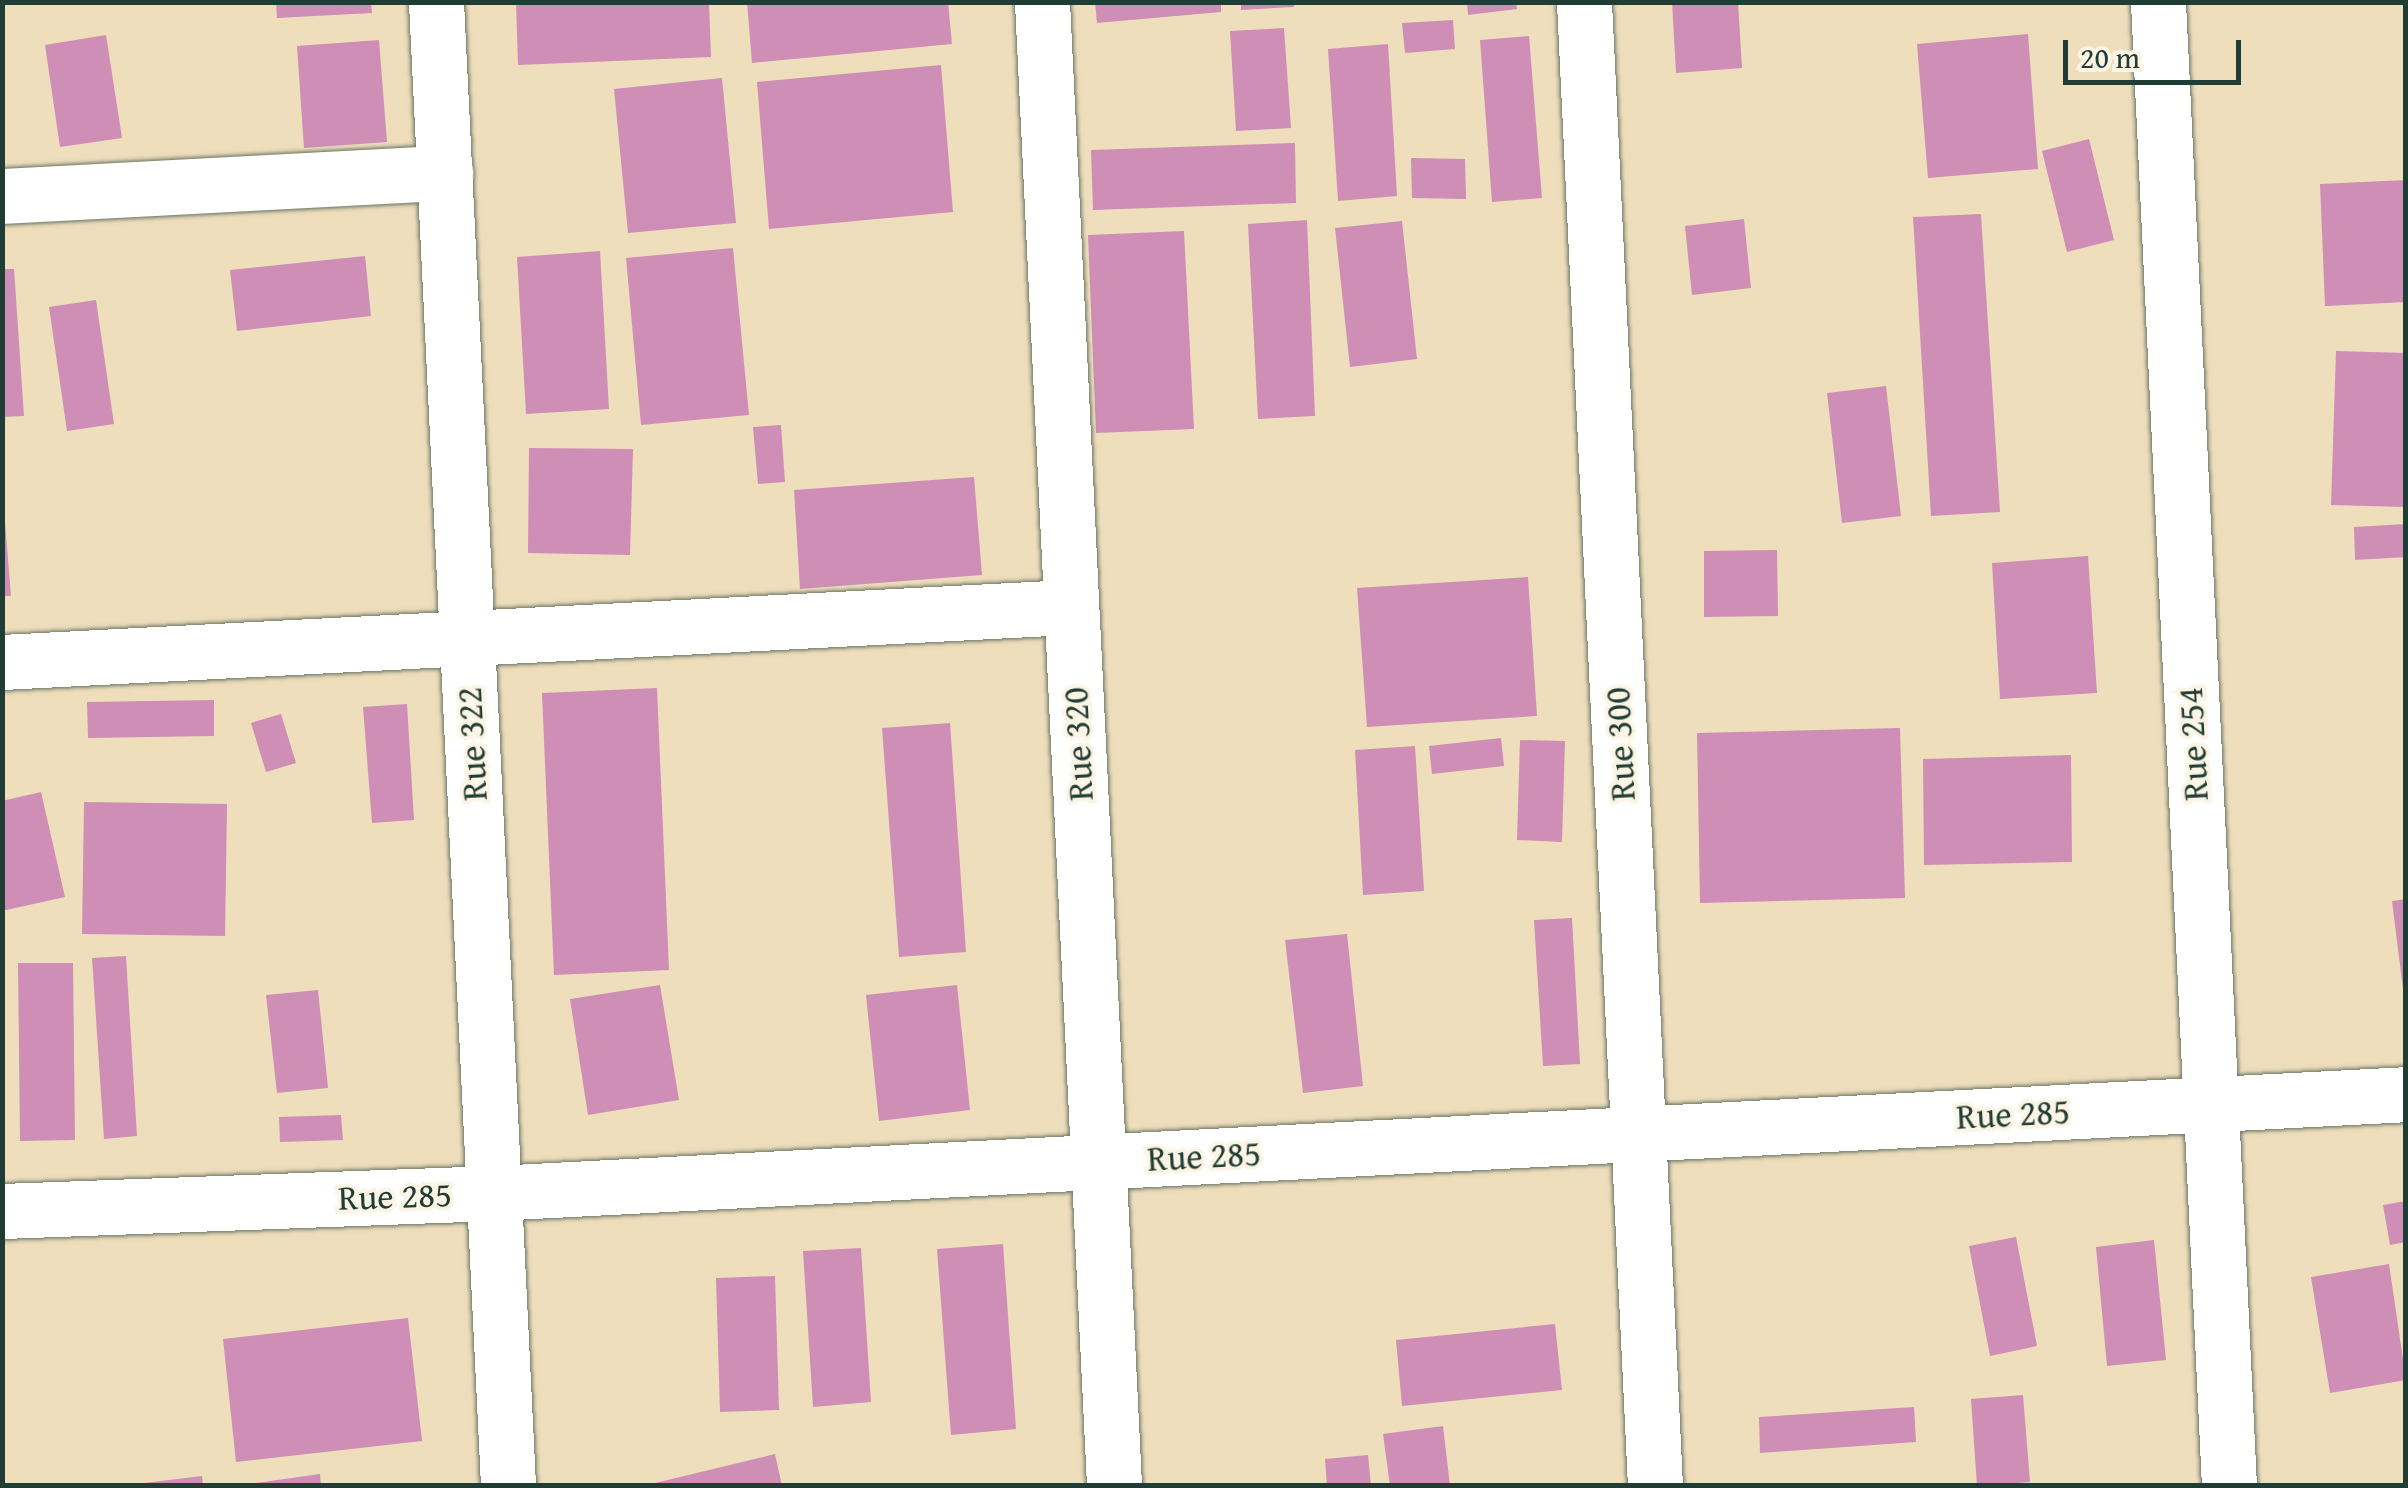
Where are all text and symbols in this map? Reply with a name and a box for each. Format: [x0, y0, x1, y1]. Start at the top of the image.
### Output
scale bar [2068, 20, 2246, 82]
text: 20 m [2080, 35, 2140, 79]
street label: Rue 322 [448, 686, 496, 802]
street label: Rue 320 [1054, 686, 1102, 802]
street label: Rue 300 [1596, 686, 1644, 802]
street label: Rue 254 [2169, 686, 2217, 802]
street label: Rue 285 [1955, 1090, 2071, 1138]
street label: Rue 285 [1146, 1132, 1262, 1180]
street label: Rue 285 [337, 1173, 453, 1219]

